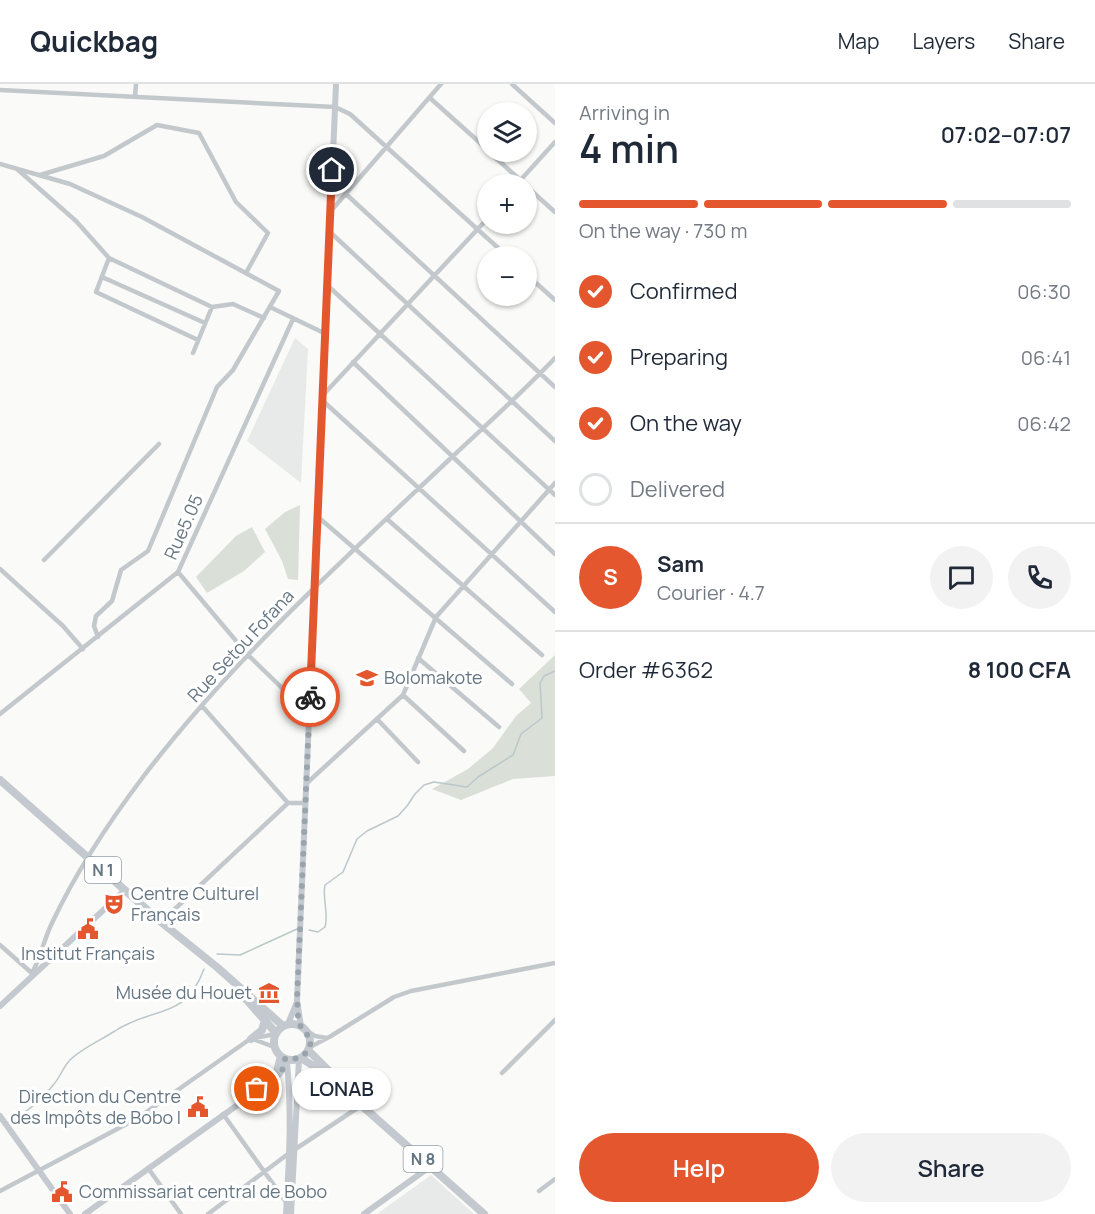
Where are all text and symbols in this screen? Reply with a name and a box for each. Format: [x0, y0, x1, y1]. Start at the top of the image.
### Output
text: Quickbag [30, 22, 158, 60]
text: Map [838, 27, 879, 55]
text: Layers [912, 27, 975, 55]
text: Share [1008, 27, 1065, 55]
text: Arriving in [579, 99, 670, 126]
map controls [477, 102, 537, 306]
button: layers [477, 102, 537, 162]
text: 07:02–07:07 [941, 120, 1071, 150]
text: 4 min [579, 121, 679, 175]
pin [306, 144, 357, 195]
icon: home [315, 153, 348, 186]
button: + [477, 174, 537, 234]
text: On the way · 730 m [579, 217, 748, 244]
button: − [477, 246, 537, 306]
icon: check [579, 275, 612, 308]
text: Confirmed [630, 276, 738, 306]
text: 06:30 [1017, 278, 1071, 305]
icon: check [579, 341, 612, 374]
text: Preparing [630, 342, 728, 372]
text: 06:41 [1021, 344, 1071, 371]
icon: check [579, 407, 612, 440]
text: On the way [630, 408, 742, 438]
text: 06:42 [1017, 410, 1071, 437]
text: Delivered [630, 474, 725, 504]
street label: Rue5.05 [158, 490, 208, 563]
button: chat [930, 546, 993, 609]
button: phone [1008, 546, 1071, 609]
text: Sam [657, 549, 704, 579]
text: S [603, 562, 618, 592]
text: Courier · 4.7 [657, 579, 765, 606]
street label: Rue Setou Fofana [182, 584, 299, 707]
text: Order #6362 [579, 655, 713, 685]
text: 8 100 CFA [968, 655, 1071, 685]
place label: Bolomakote [384, 665, 483, 689]
school or university icon: Bolomakote [355, 666, 379, 690]
courier [280, 667, 340, 727]
icon: bike [294, 681, 327, 714]
road number: N 1 [85, 857, 121, 883]
place label: Centre Culturel Français [131, 881, 259, 926]
theatre icon: Centre Culturel Français [102, 892, 126, 916]
public building icon: Institut Français [76, 917, 100, 941]
place label: Institut Français [21, 941, 155, 965]
place label: Musée du Houet [116, 980, 252, 1004]
museum icon: Musée du Houet [257, 981, 281, 1005]
pin [231, 1063, 282, 1114]
callout: LONAB [293, 1068, 392, 1110]
icon: bag [240, 1072, 273, 1105]
text: LONAB [309, 1075, 374, 1102]
place label: Direction du Centre des Impôts de Bobo I [10, 1084, 181, 1129]
public building icon: Direction du Centre des Impôts de Bobo I [186, 1095, 210, 1119]
button: Help [579, 1133, 819, 1202]
button: Share [831, 1133, 1071, 1202]
road number: N 8 [404, 1146, 442, 1172]
place label: Commissariat central de Bobo [79, 1179, 327, 1203]
public building icon: Commissariat central de Bobo [50, 1180, 74, 1204]

